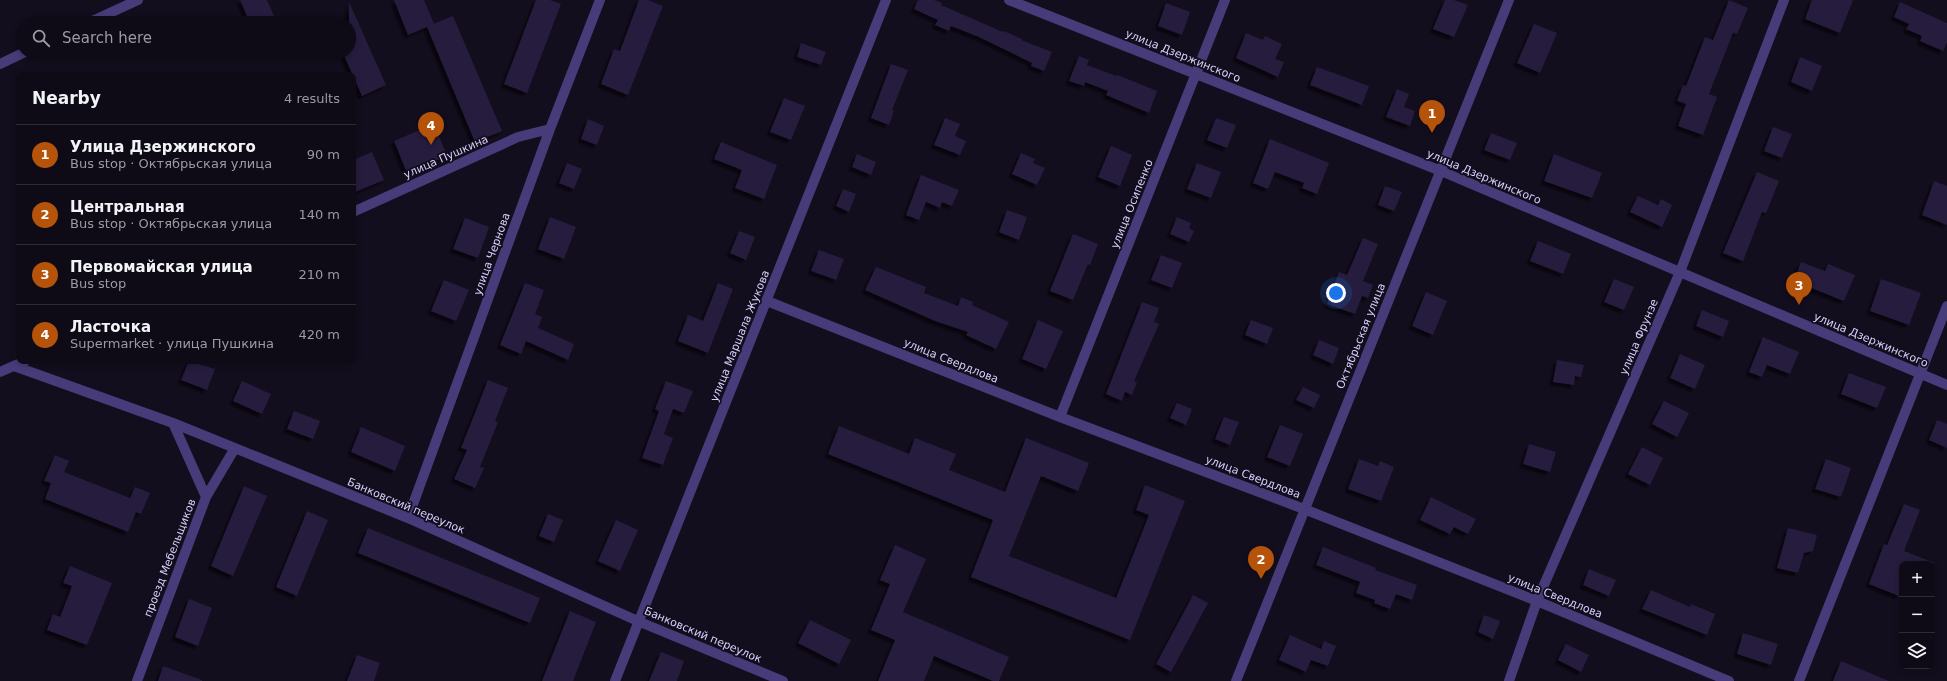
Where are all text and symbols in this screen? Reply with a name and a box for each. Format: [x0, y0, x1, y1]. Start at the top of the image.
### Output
search box [16, 16, 356, 60]
icon: search [30, 27, 52, 49]
street label: улица Дзержинского [1124, 27, 1243, 85]
text: Search here [62, 29, 152, 47]
text: Nearby [32, 88, 101, 108]
text: 4 results [284, 91, 340, 106]
pin: 1 [1419, 100, 1445, 133]
pin: 4 [418, 112, 444, 145]
street label: улица Пушкина [402, 133, 490, 181]
text: Улица Дзержинского [70, 138, 256, 156]
text: 1 [40, 147, 50, 162]
text: 90 m [307, 147, 340, 162]
street label: улица Дзержинского [1425, 147, 1543, 207]
text: Bus stop · Октябрьская улица [70, 156, 272, 171]
street label: улица Осипенко [1108, 157, 1156, 250]
text: Центральная [70, 198, 185, 216]
text: 2 [40, 207, 50, 222]
text: 140 m [298, 207, 340, 222]
street label: улица Чернова [471, 211, 513, 297]
text: Bus stop · Октябрьская улица [70, 216, 272, 231]
text: Первомайская улица [70, 258, 253, 276]
text: 3 [40, 267, 50, 282]
text: 210 m [298, 267, 340, 282]
street label: улица Маршала Жукова [708, 268, 772, 404]
pin: 3 [1786, 272, 1812, 305]
text: Bus stop [70, 276, 126, 291]
street label: Октябрьская улица [1334, 281, 1388, 391]
your location [1326, 283, 1346, 303]
street label: улица Фрунзе [1617, 297, 1661, 377]
street label: улица Дзержинского [1812, 310, 1930, 370]
text: Ласточка [70, 318, 151, 336]
text: 4 [40, 327, 50, 342]
text: 420 m [298, 327, 340, 342]
text: Supermarket · улица Пушкина [70, 336, 274, 351]
street label: улица Свердлова [902, 336, 1000, 386]
street label: улица Свердлова [1204, 453, 1302, 501]
street label: Банковский переулок [345, 475, 467, 537]
street label: проезд Мебельщиков [141, 497, 199, 619]
pin: 2 [1248, 546, 1274, 579]
map controls [1899, 561, 1935, 669]
button: + [1899, 561, 1935, 597]
street label: улица Свердлова [1506, 571, 1604, 621]
button: − [1899, 597, 1935, 633]
street label: Банковский переулок [642, 604, 764, 666]
button: layers [1899, 633, 1935, 669]

